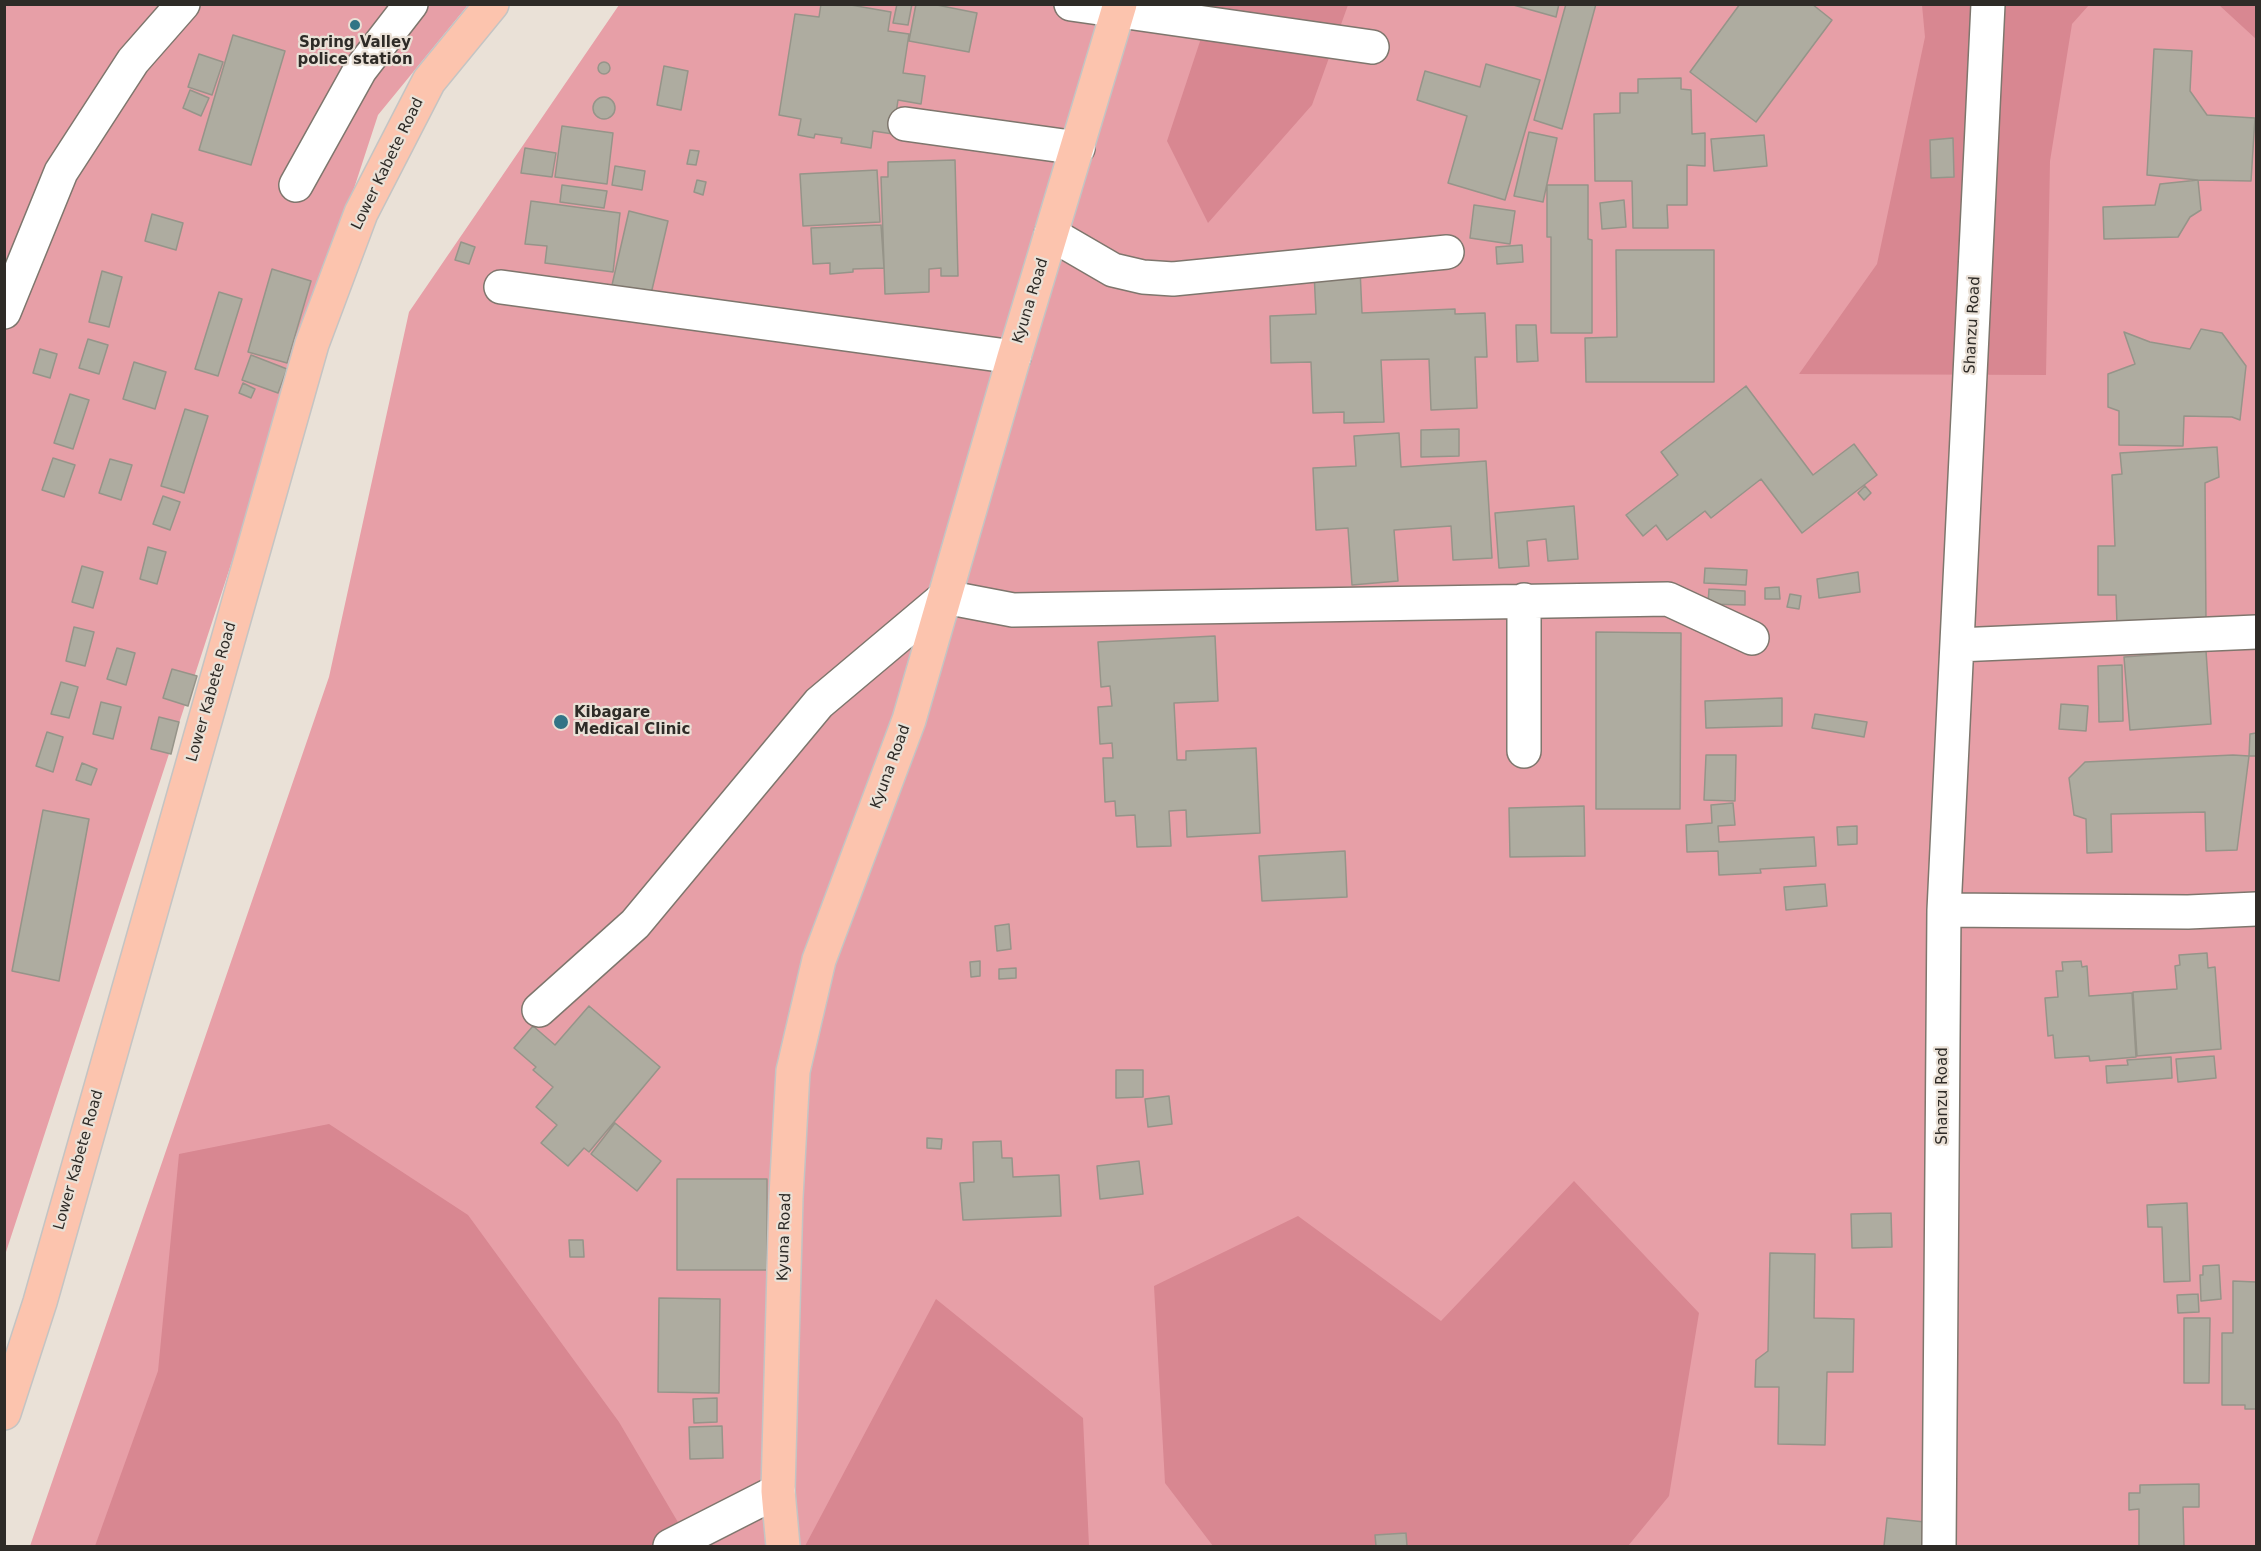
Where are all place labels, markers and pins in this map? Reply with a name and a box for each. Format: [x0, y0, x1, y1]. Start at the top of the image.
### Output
marker: Spring Valley police station [348, 18, 362, 32]
place label: Spring Valley police station [297, 34, 413, 69]
place label: Kibagare Medical Clinic [574, 704, 690, 739]
marker: Kibagare Medical Clinic [552, 713, 570, 731]

